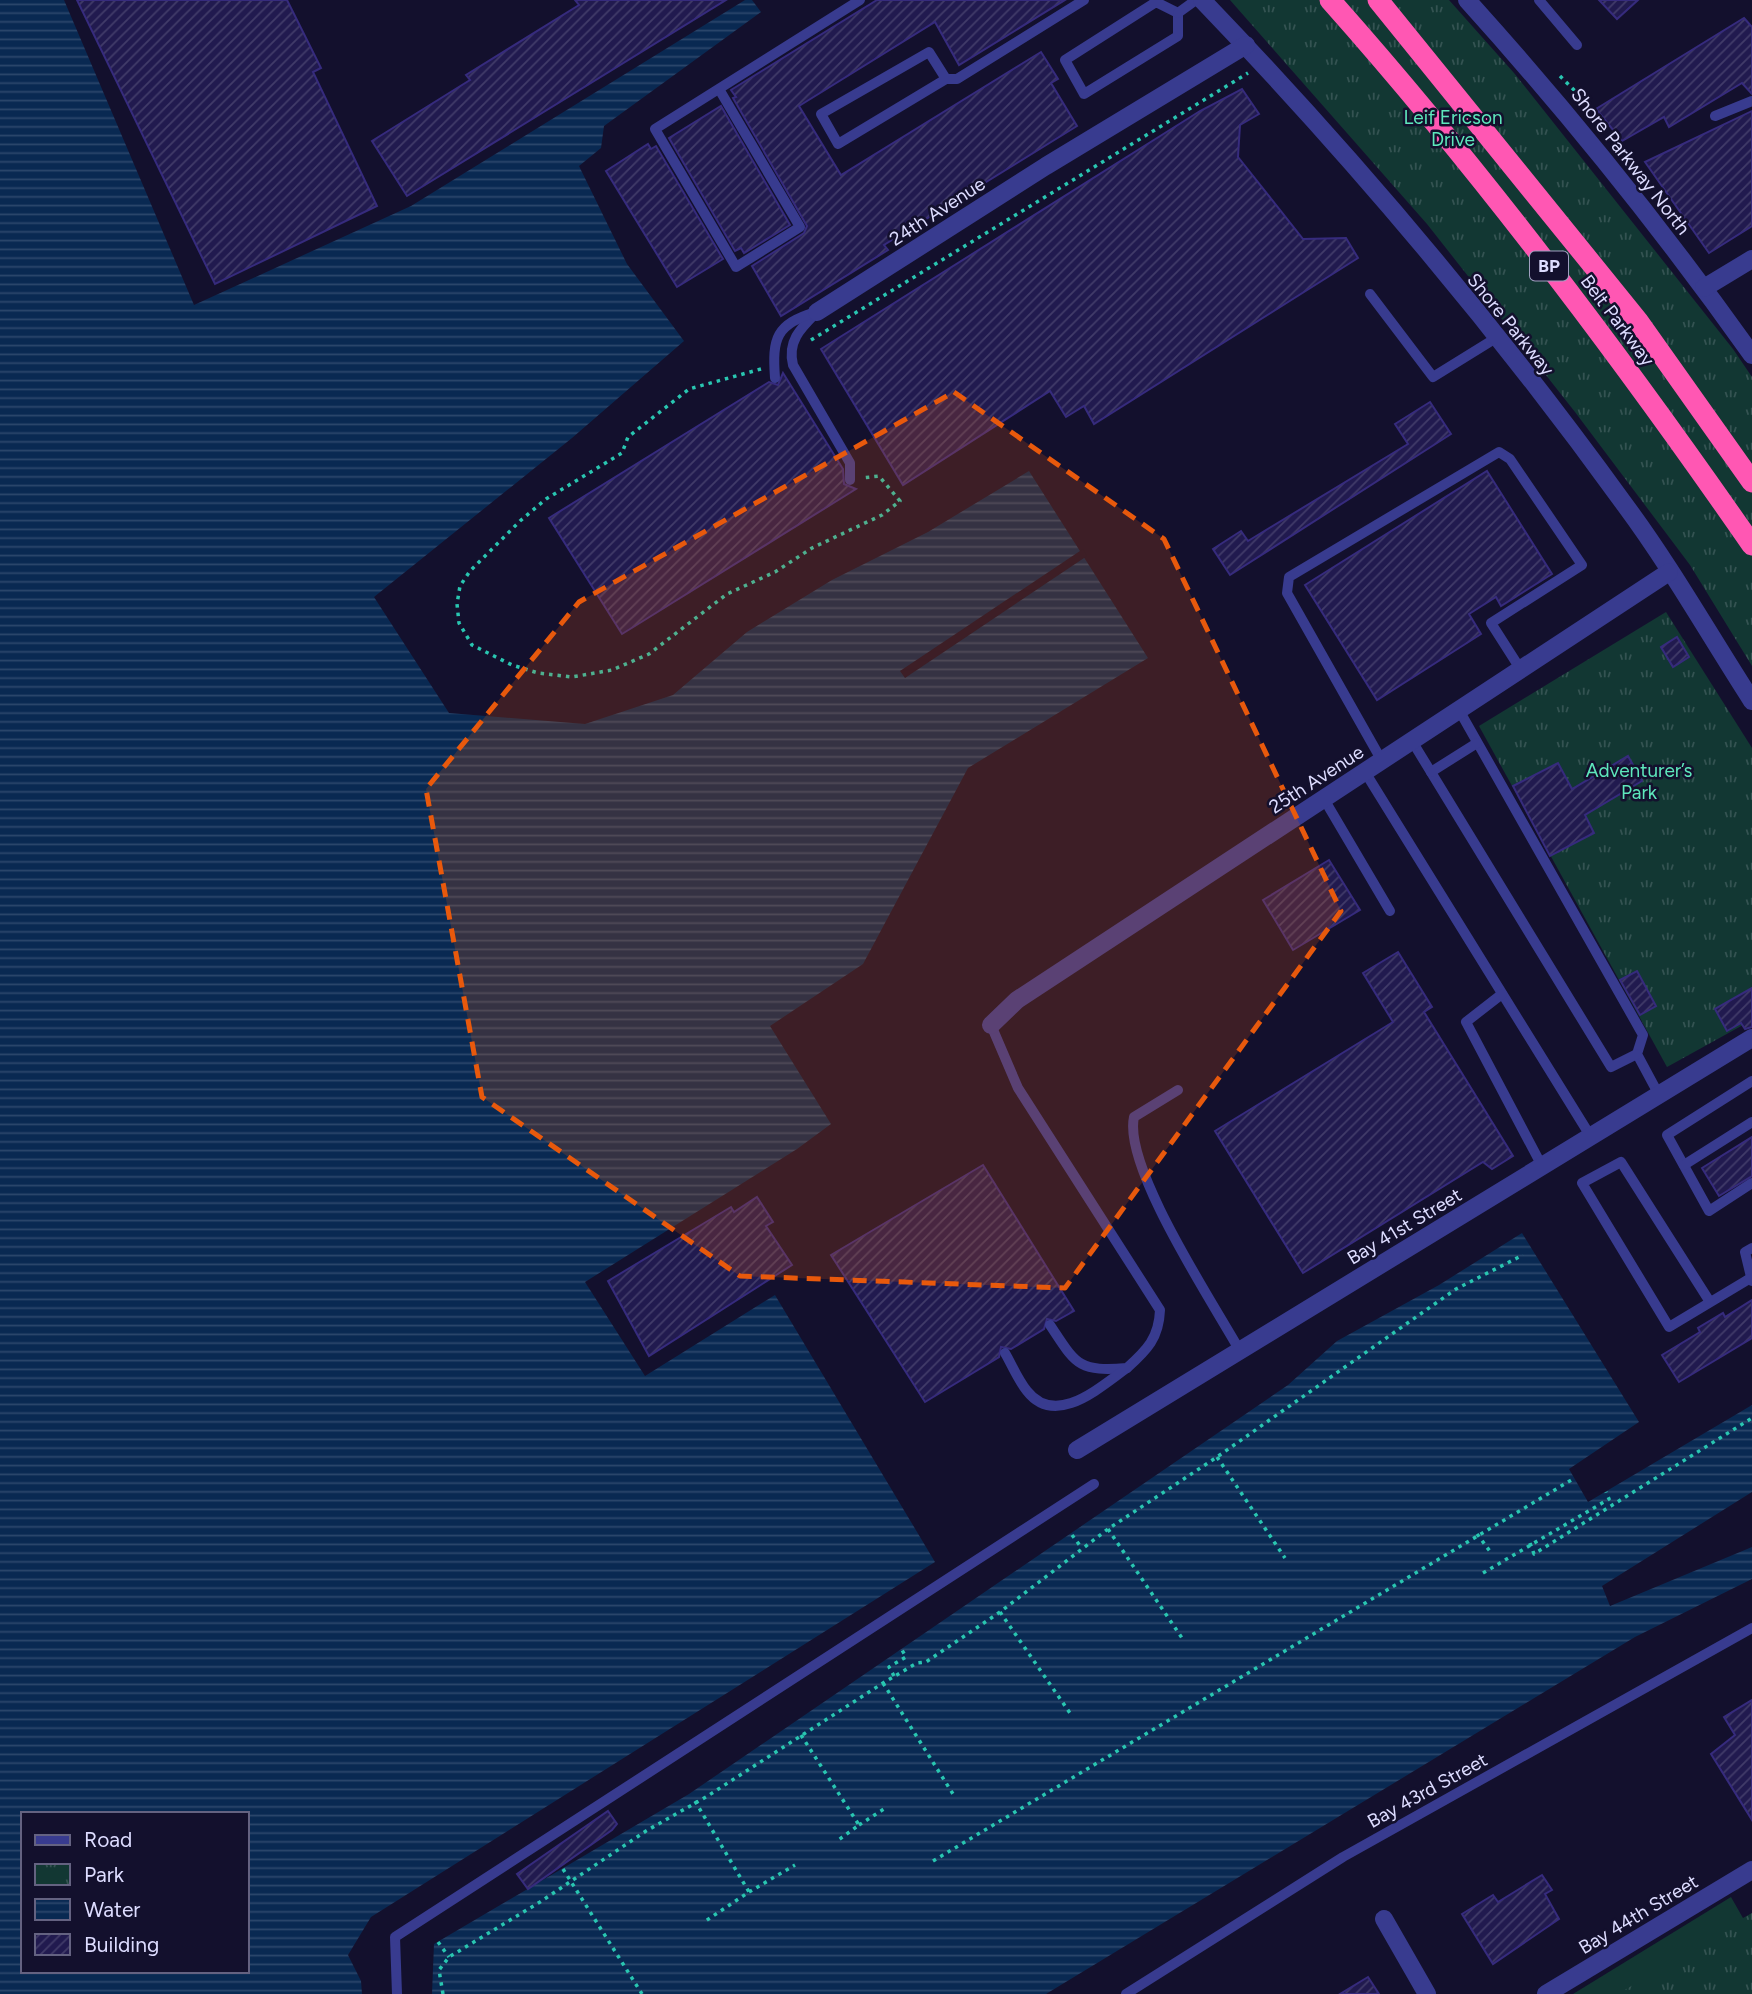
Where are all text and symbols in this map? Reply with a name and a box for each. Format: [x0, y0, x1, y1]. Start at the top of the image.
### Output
street label: Shore Parkway North [1566, 83, 1695, 239]
park label: Leif Ericson Drive [1403, 106, 1503, 151]
street label: 24th Avenue [885, 172, 989, 251]
road number: BP [1530, 252, 1568, 280]
street label: Shore Parkway [1462, 268, 1559, 380]
street label: Belt Parkway [1576, 270, 1659, 371]
street label: 25th Avenue [1265, 740, 1368, 819]
park label: Adventurer’s Park [1586, 759, 1692, 804]
street label: Bay 41st Street [1343, 1183, 1466, 1270]
street label: Bay 43rd Street [1363, 1748, 1491, 1833]
legend [21, 1812, 248, 1973]
text: Road [84, 1827, 132, 1852]
text: Park [84, 1862, 125, 1887]
street label: Bay 44th Street [1574, 1870, 1702, 1959]
text: Water [84, 1897, 140, 1922]
text: Building [84, 1932, 159, 1957]

